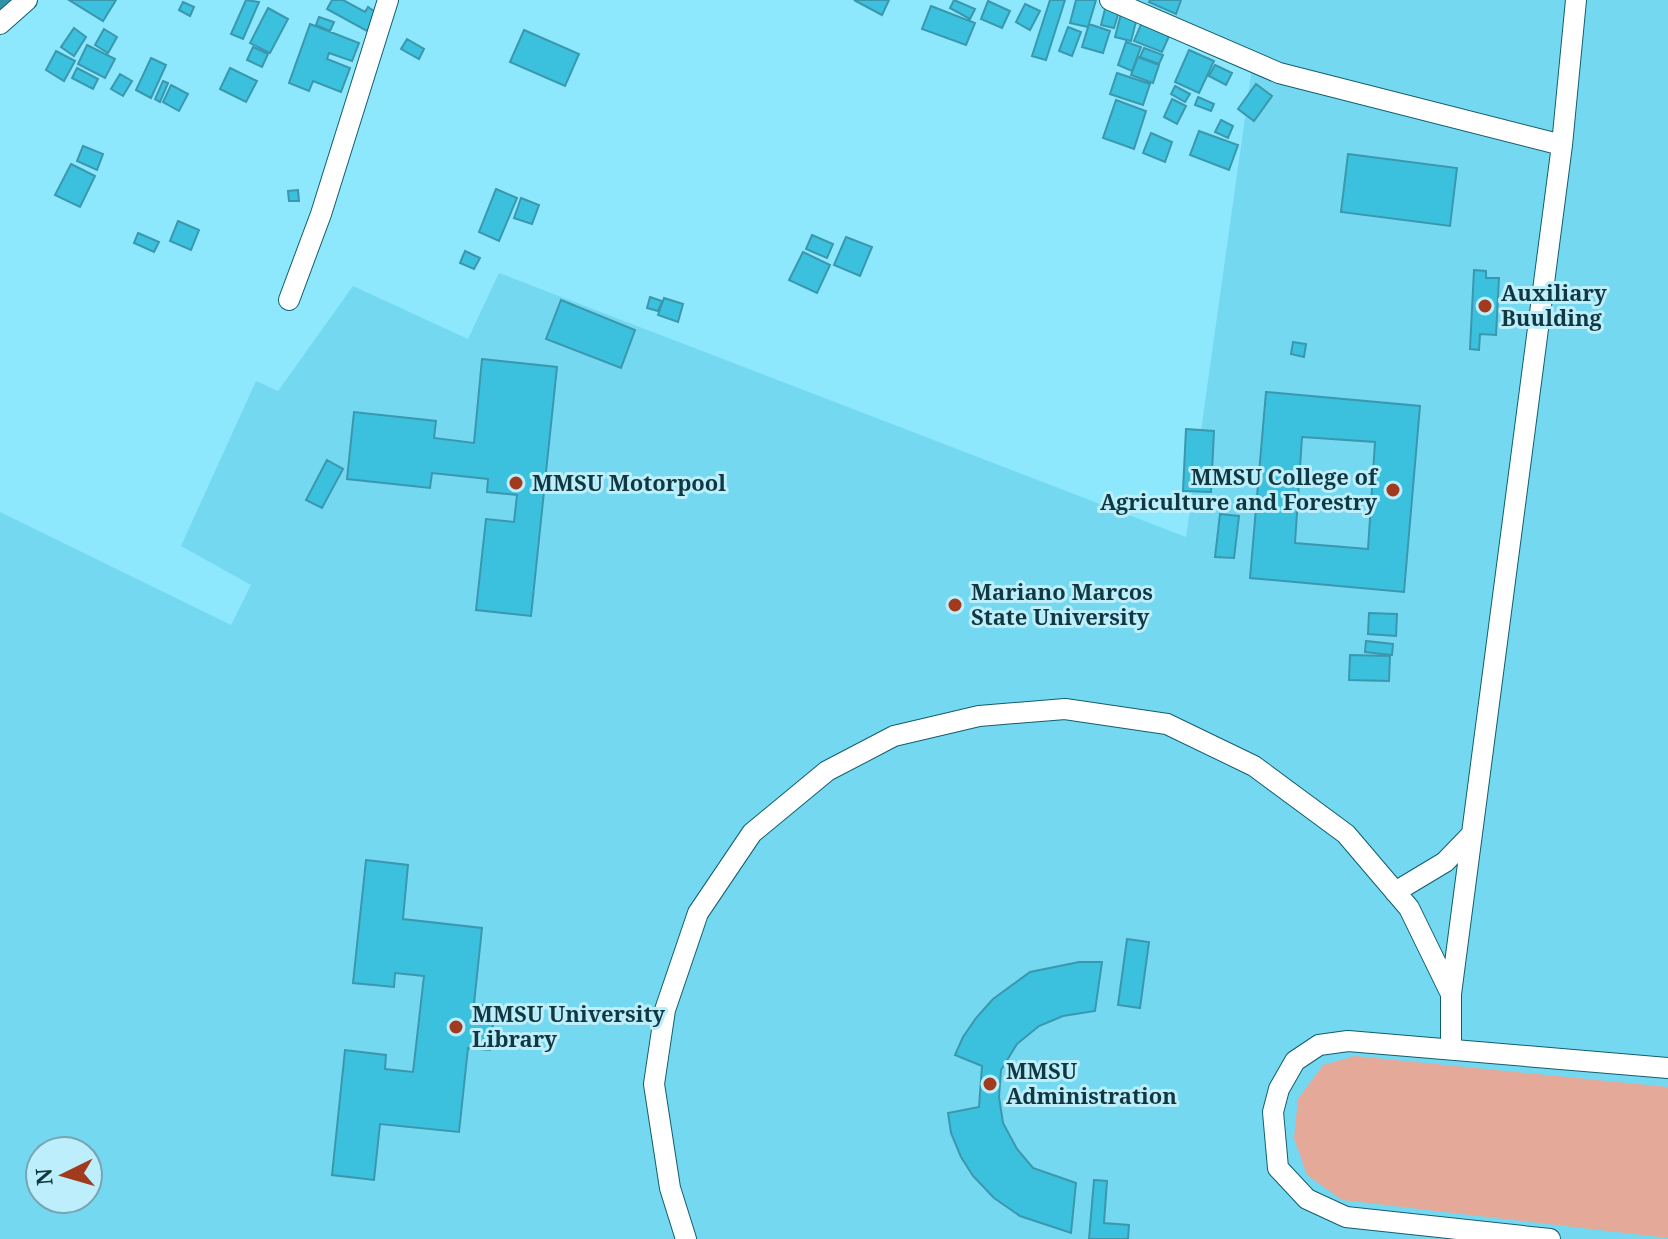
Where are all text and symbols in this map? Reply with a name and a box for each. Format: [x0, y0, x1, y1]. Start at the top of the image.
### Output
place label: Auxiliary Buulding [1501, 277, 1607, 332]
marker: Auxiliary Buulding [1476, 297, 1494, 315]
place label: MMSU College of Agriculture and Forestry [1100, 461, 1379, 516]
place label: MMSU Motorpool [532, 467, 726, 497]
marker: MMSU Motorpool [507, 474, 525, 492]
marker: MMSU College of Agriculture and Forestry [1384, 481, 1402, 499]
place label: Mariano Marcos State University [971, 576, 1153, 631]
marker: Mariano Marcos State University [946, 596, 964, 614]
place label: MMSU University Library [472, 998, 665, 1053]
marker: MMSU University Library [447, 1018, 465, 1036]
place label: MMSU Administration [1006, 1055, 1177, 1110]
marker: MMSU Administration [981, 1075, 999, 1093]
north arrow [24, 1135, 104, 1215]
text: N [27, 1167, 59, 1187]

